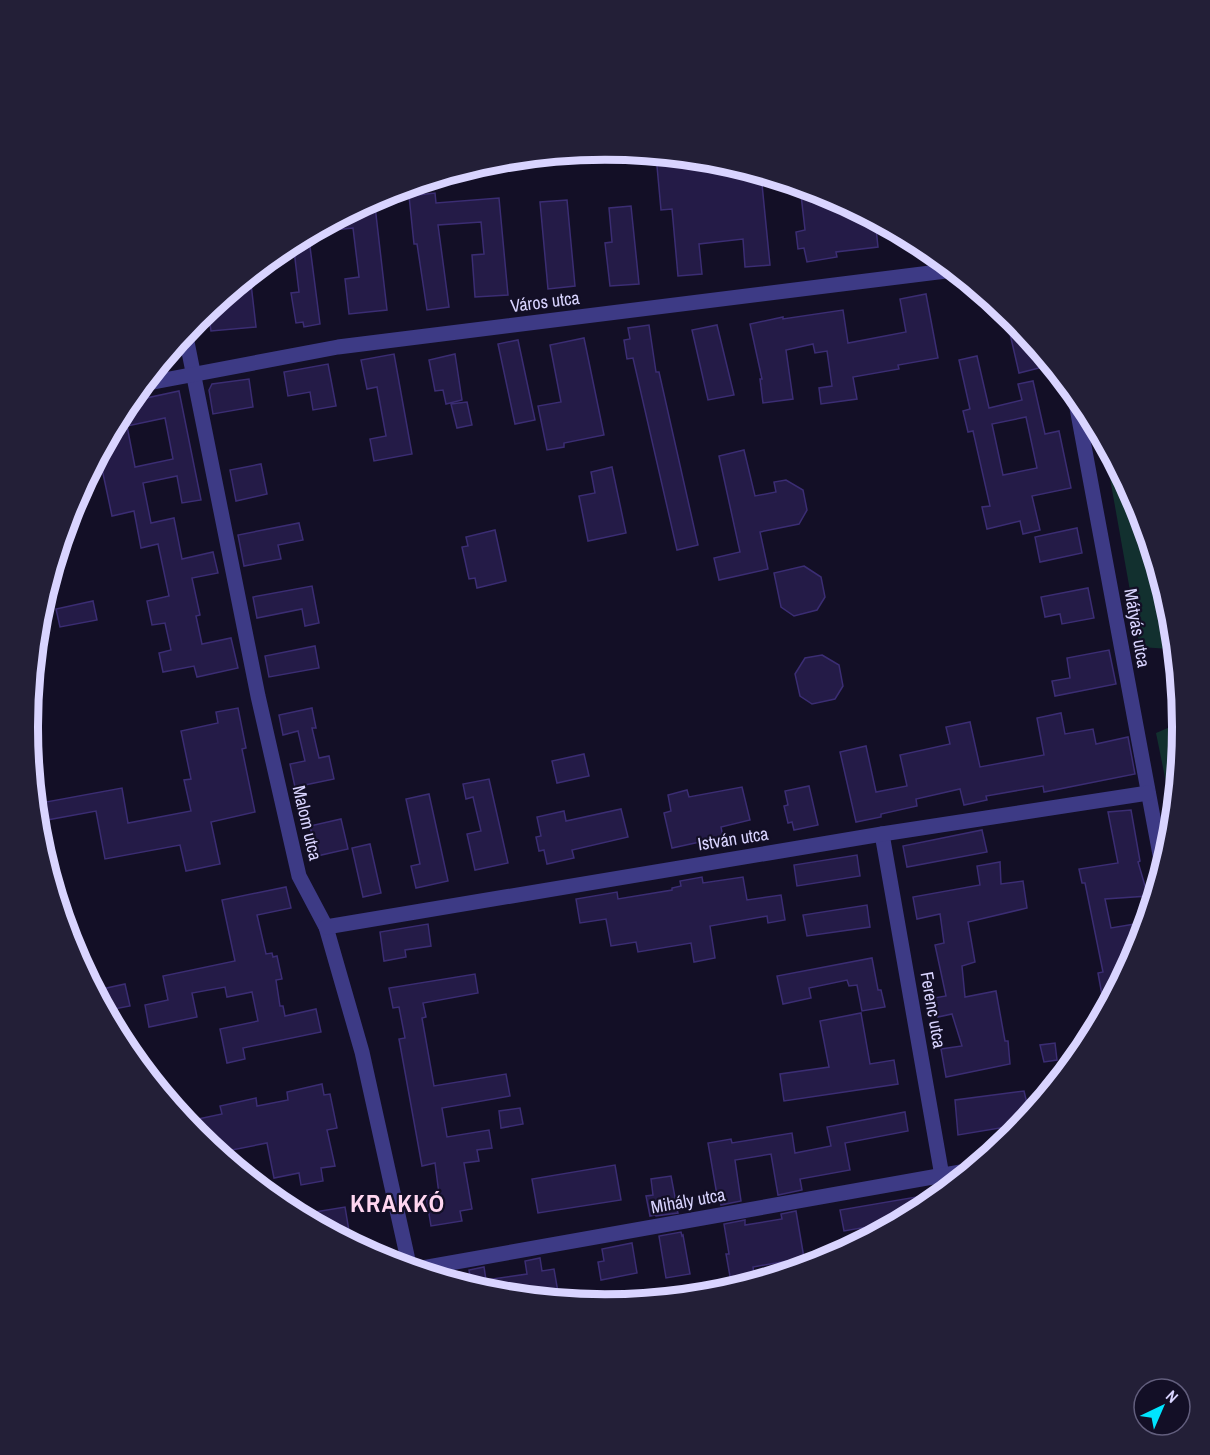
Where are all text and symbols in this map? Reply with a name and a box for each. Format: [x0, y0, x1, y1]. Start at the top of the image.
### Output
street label: Város utca [509, 285, 581, 318]
street label: Mátyás utca [1118, 587, 1157, 669]
street label: Malom utca [287, 783, 328, 863]
street label: István utca [696, 821, 770, 856]
street label: Ferenc utca [914, 970, 953, 1050]
street label: Mihály utca [649, 1182, 727, 1219]
district label: KRAKKÓ [350, 1187, 446, 1219]
north arrow [1132, 1377, 1192, 1437]
text: N [1161, 1385, 1183, 1407]

